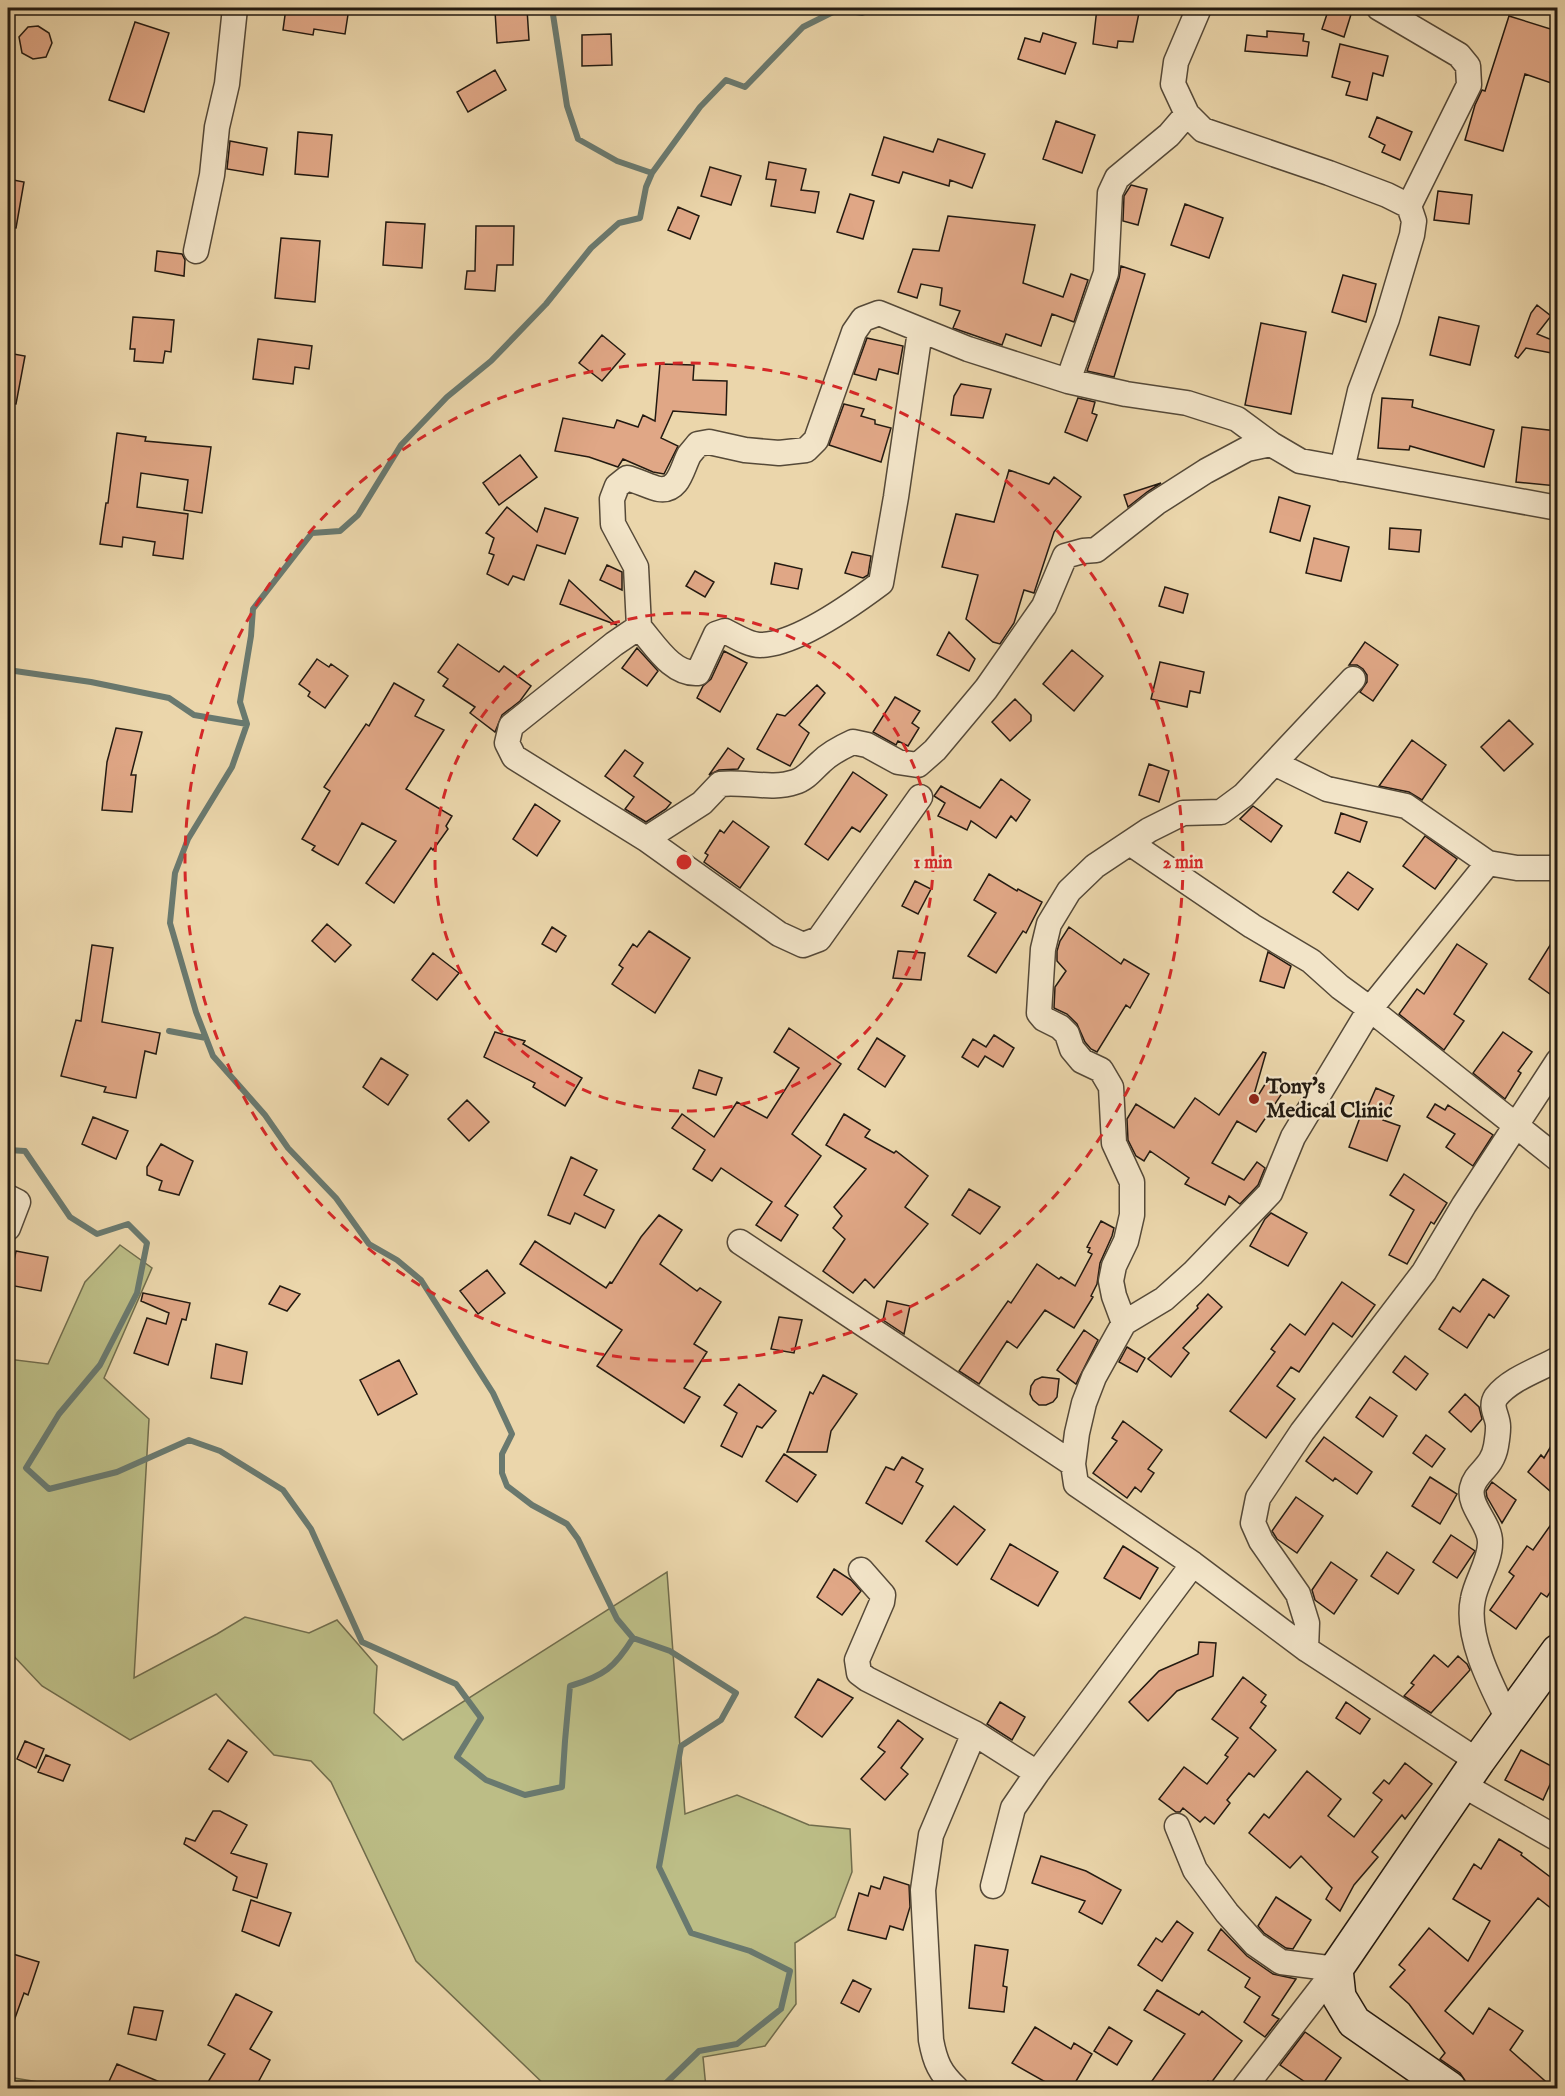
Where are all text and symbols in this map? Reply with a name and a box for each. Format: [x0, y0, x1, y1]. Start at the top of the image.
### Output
centre of rings [674, 852, 694, 872]
text: 1 min [914, 852, 953, 875]
text: 2 min [1163, 852, 1204, 875]
place label: Tony's Medical Clinic [1265, 1074, 1392, 1125]
marker: Tony's Medical Clinic [1247, 1092, 1261, 1106]

